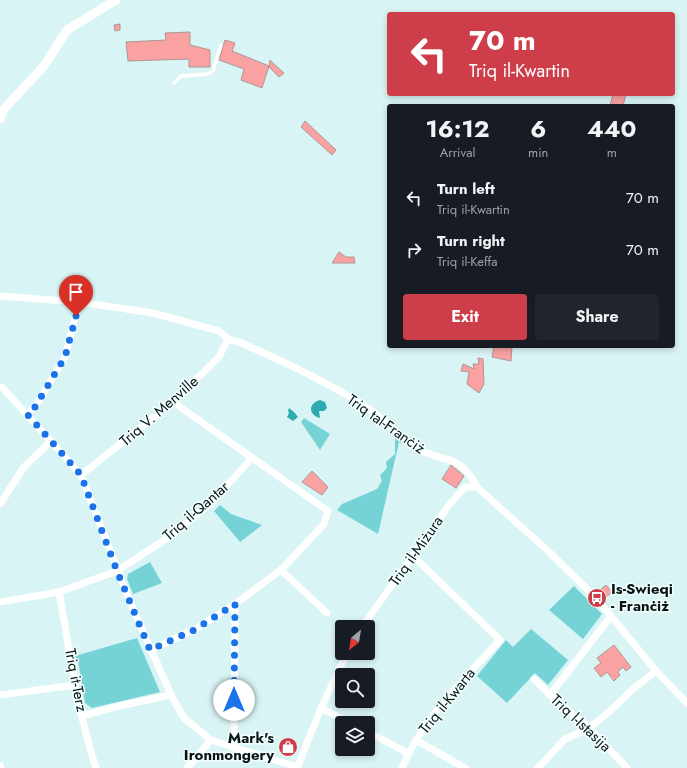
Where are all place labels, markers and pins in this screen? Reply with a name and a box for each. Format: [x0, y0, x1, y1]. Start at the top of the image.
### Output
pin [59, 275, 93, 316]
place label: Is-Swieqi - Franċiż [611, 578, 673, 617]
bus stop icon: Is-Swieqi - Franċiż [586, 587, 608, 609]
place label: Mark's Ironmongery [184, 727, 274, 766]
shop icon: Mark's Ironmongery [277, 736, 299, 758]

